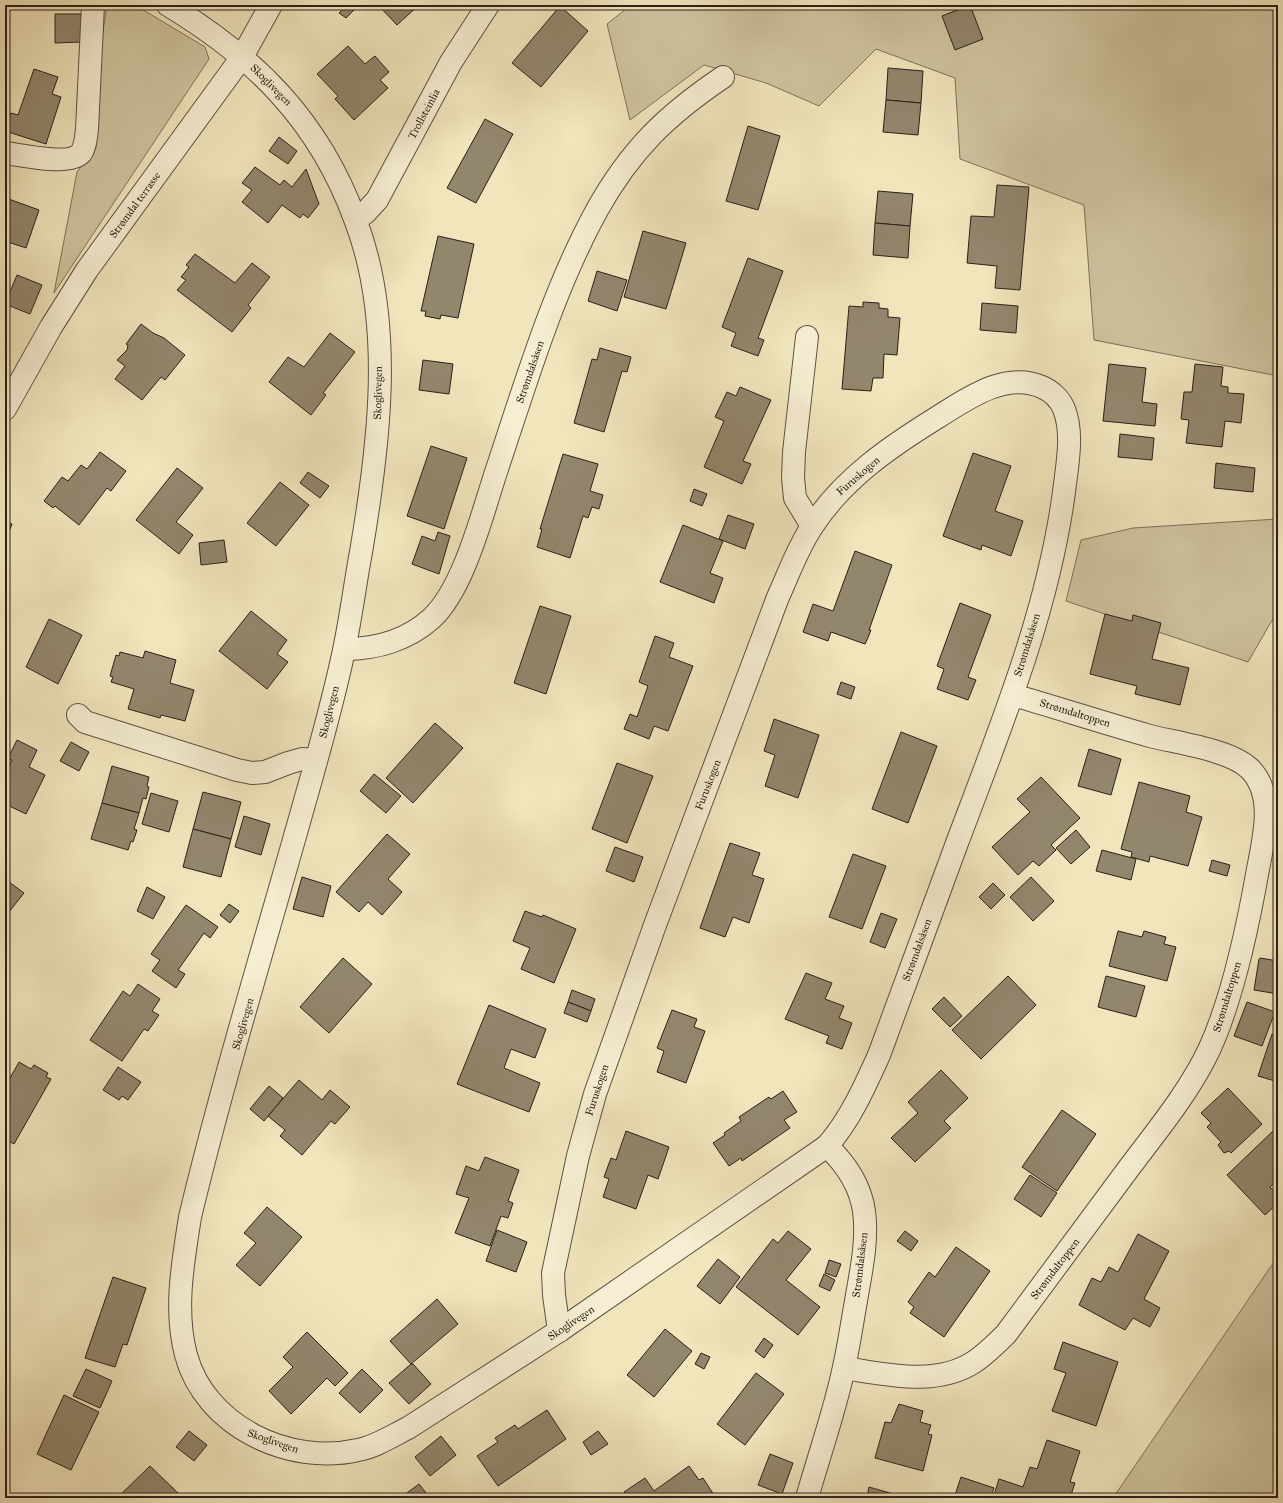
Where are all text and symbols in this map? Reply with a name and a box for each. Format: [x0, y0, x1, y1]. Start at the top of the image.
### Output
street label: Skoglivegen [248, 62, 294, 108]
street label: Trollsteinlia [405, 86, 443, 141]
street label: Strømdal terrasse [107, 169, 164, 241]
street label: Strømdalsåsen [513, 339, 547, 405]
street label: Skoglivegen [371, 366, 385, 420]
street label: Furuskogen [834, 454, 882, 498]
street label: Strømdalsåsen [1011, 612, 1043, 678]
street label: Skoglivegen [316, 685, 342, 739]
street label: Strømdaltoppen [1038, 696, 1112, 730]
street label: Furuskogen [692, 758, 724, 812]
street label: Strømdalsåsen [900, 917, 934, 983]
street label: Strømdaltoppen [1210, 960, 1244, 1034]
street label: Skoglivegen [229, 997, 257, 1051]
street label: Furuskogen [583, 1063, 611, 1117]
street label: Strømdalsåsen [850, 1232, 870, 1298]
street label: Strømdaltoppen [1028, 1236, 1082, 1302]
street label: Skoglivegen [545, 1303, 597, 1343]
street label: Skoglivegen [246, 1426, 300, 1456]

